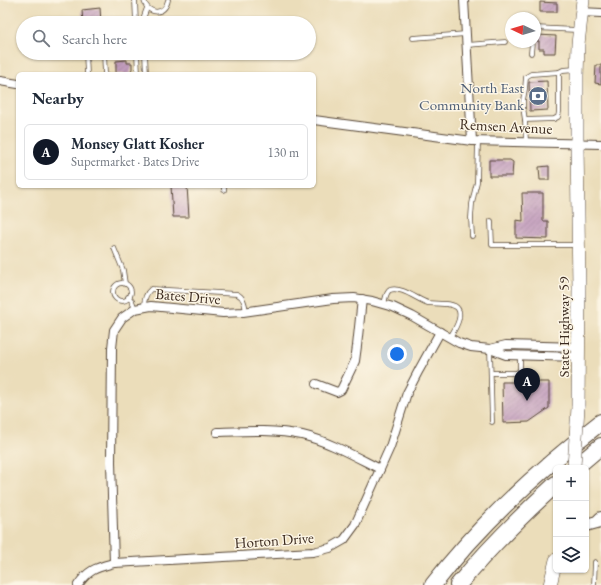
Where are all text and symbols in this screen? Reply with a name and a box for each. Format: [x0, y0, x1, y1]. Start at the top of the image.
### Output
north arrow [505, 12, 541, 48]
search box [16, 16, 316, 60]
icon: search [30, 27, 52, 49]
text: Search here [62, 29, 127, 48]
place label: North East Community Bank [419, 78, 525, 114]
bank icon: North East Community Bank [527, 85, 549, 107]
text: Nearby [32, 87, 84, 109]
street label: Remsen Avenue [459, 114, 553, 138]
text: Monsey Glatt Kosher [71, 134, 204, 153]
text: A [41, 144, 51, 161]
text: 130 m [268, 144, 299, 161]
text: Supermarket · Bates Drive [71, 153, 199, 170]
street label: State Highway 59 [554, 277, 573, 377]
street label: Bates Drive [155, 284, 221, 308]
your location [387, 344, 407, 364]
pin: A [514, 368, 540, 401]
map controls [553, 465, 589, 573]
button: + [553, 465, 589, 501]
button: − [553, 501, 589, 537]
street label: Horton Drive [234, 528, 315, 552]
button: layers [553, 537, 589, 573]

